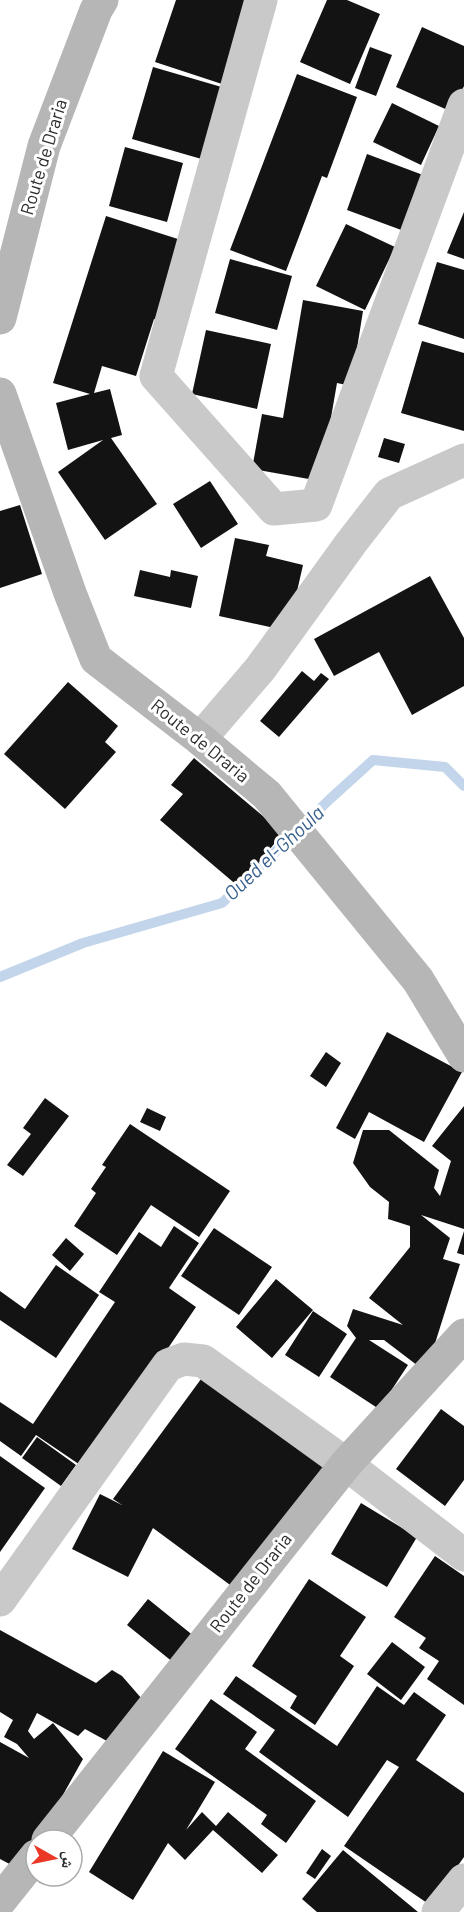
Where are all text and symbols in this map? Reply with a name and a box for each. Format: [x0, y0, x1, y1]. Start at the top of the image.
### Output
street label: Route de Draria [15, 96, 71, 217]
street label: Route de Draria [147, 694, 254, 787]
water label: Oued el-Ghoula [218, 800, 328, 905]
street label: Route de Draria [205, 1528, 296, 1636]
north arrow [24, 1828, 84, 1888]
text: ش [58, 1850, 80, 1870]

